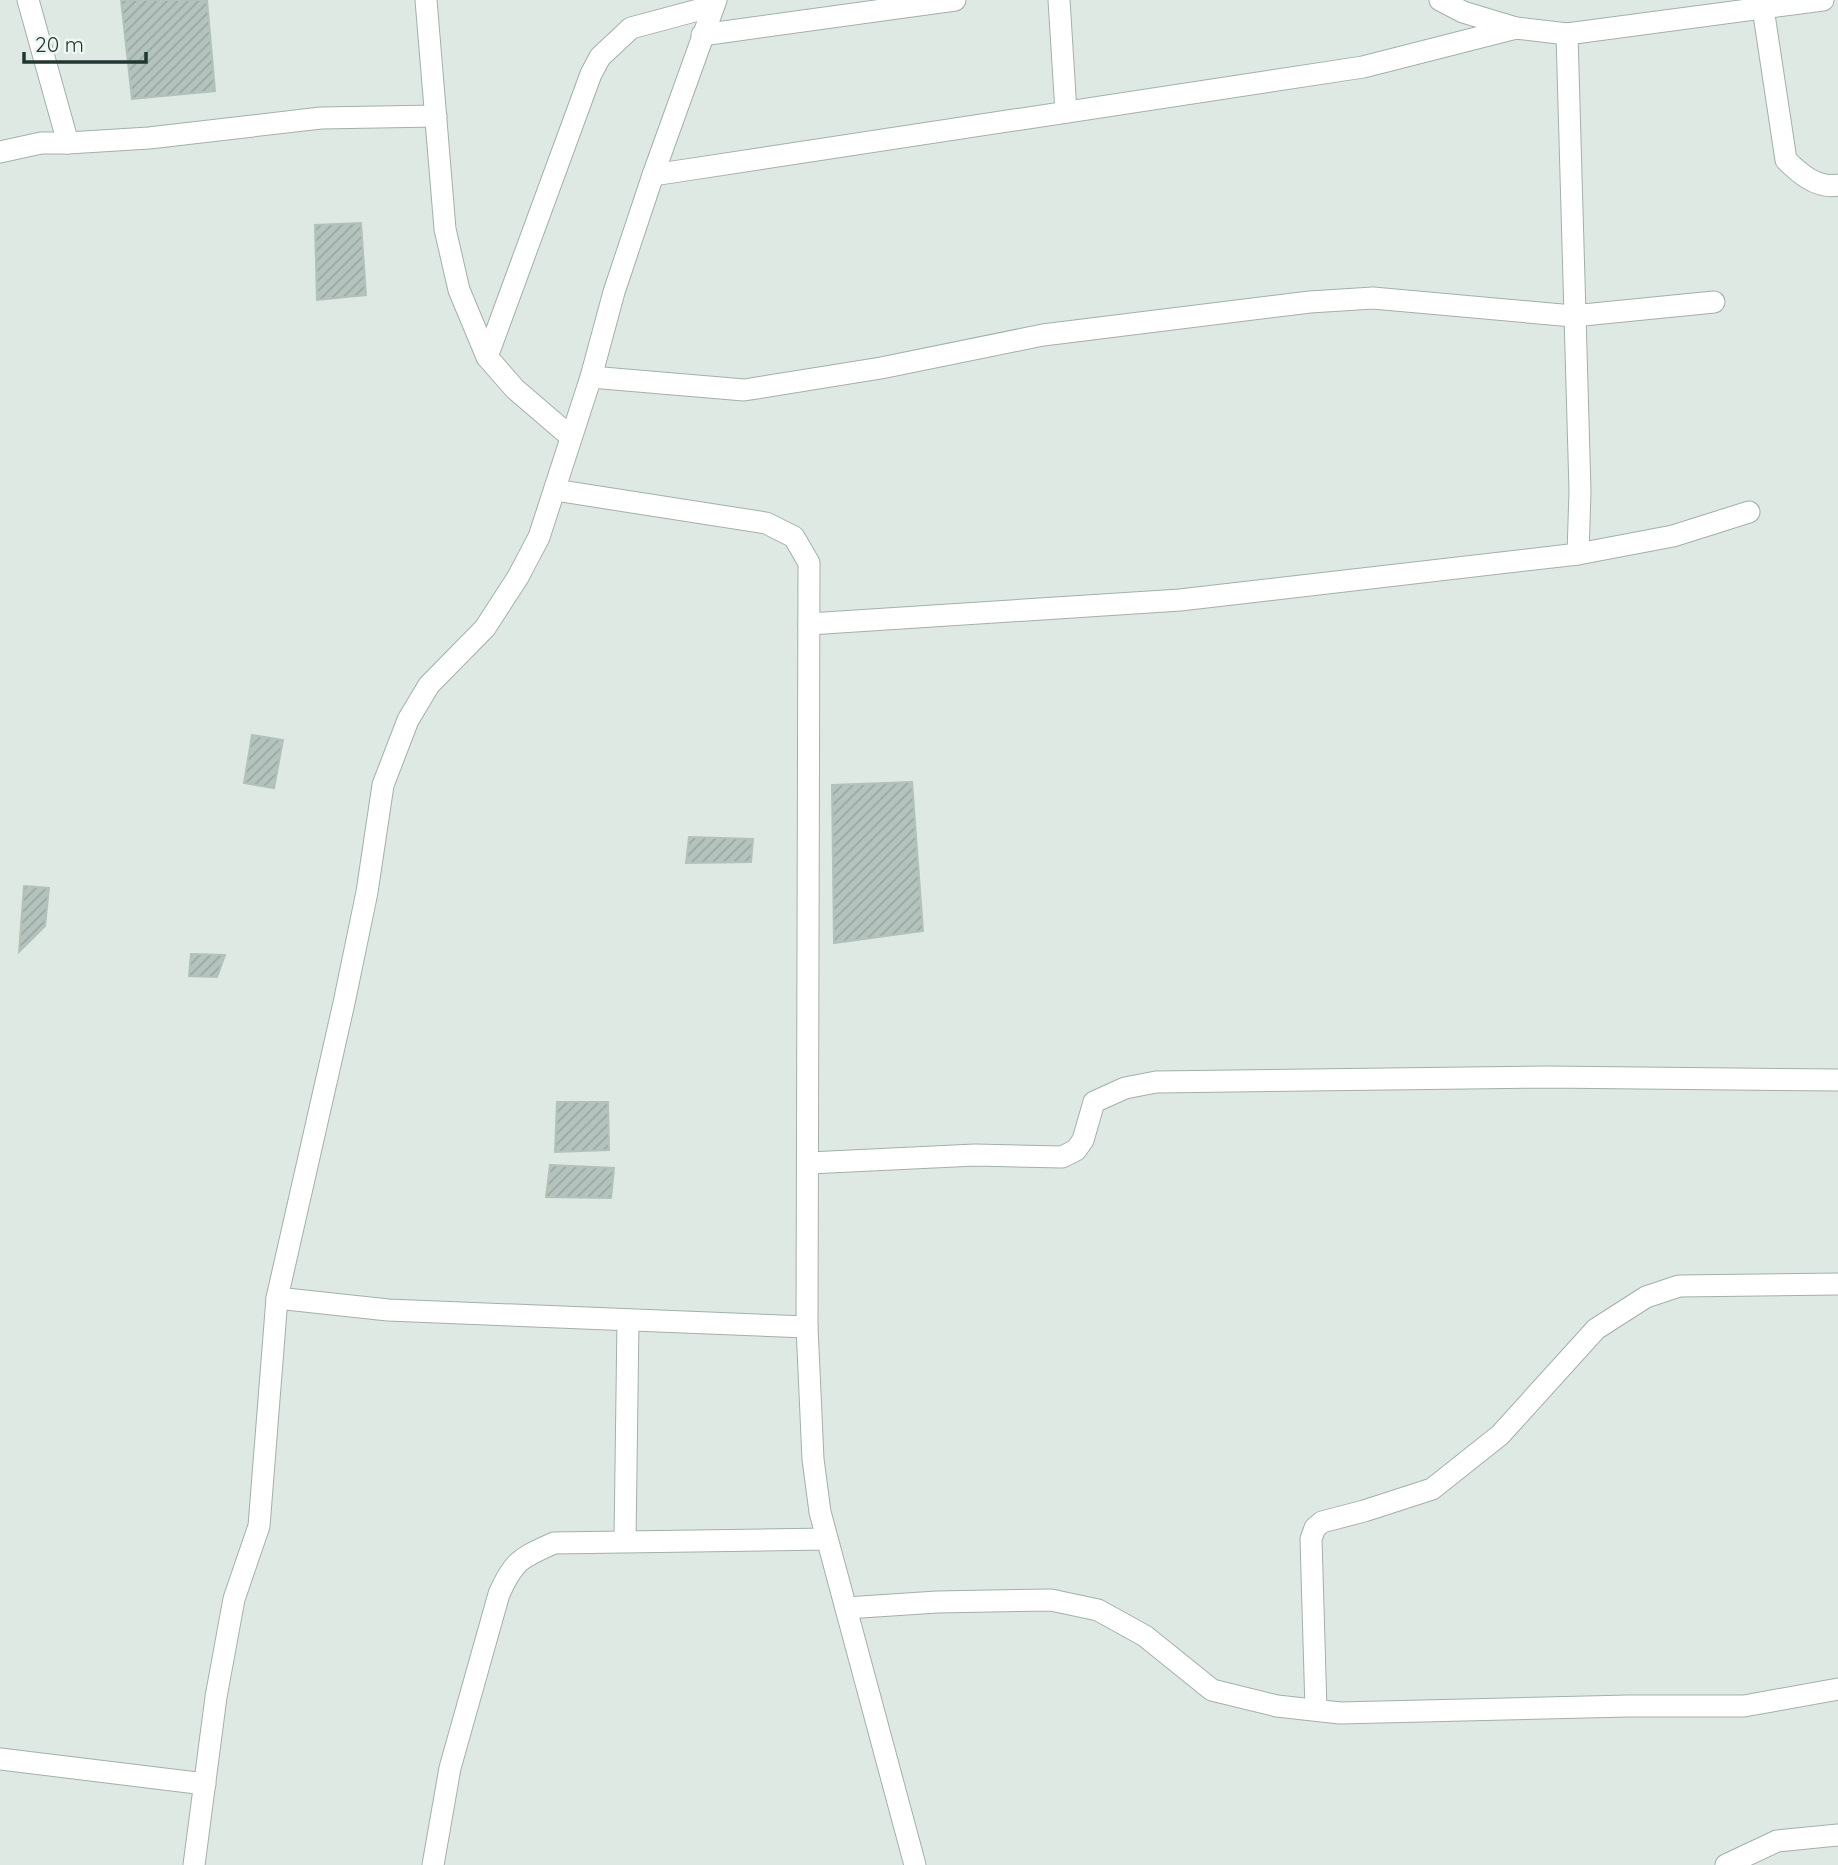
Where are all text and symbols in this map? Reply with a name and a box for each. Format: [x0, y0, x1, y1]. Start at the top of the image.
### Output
scale bar [24, 21, 147, 65]
text: 20 m [35, 31, 84, 57]

